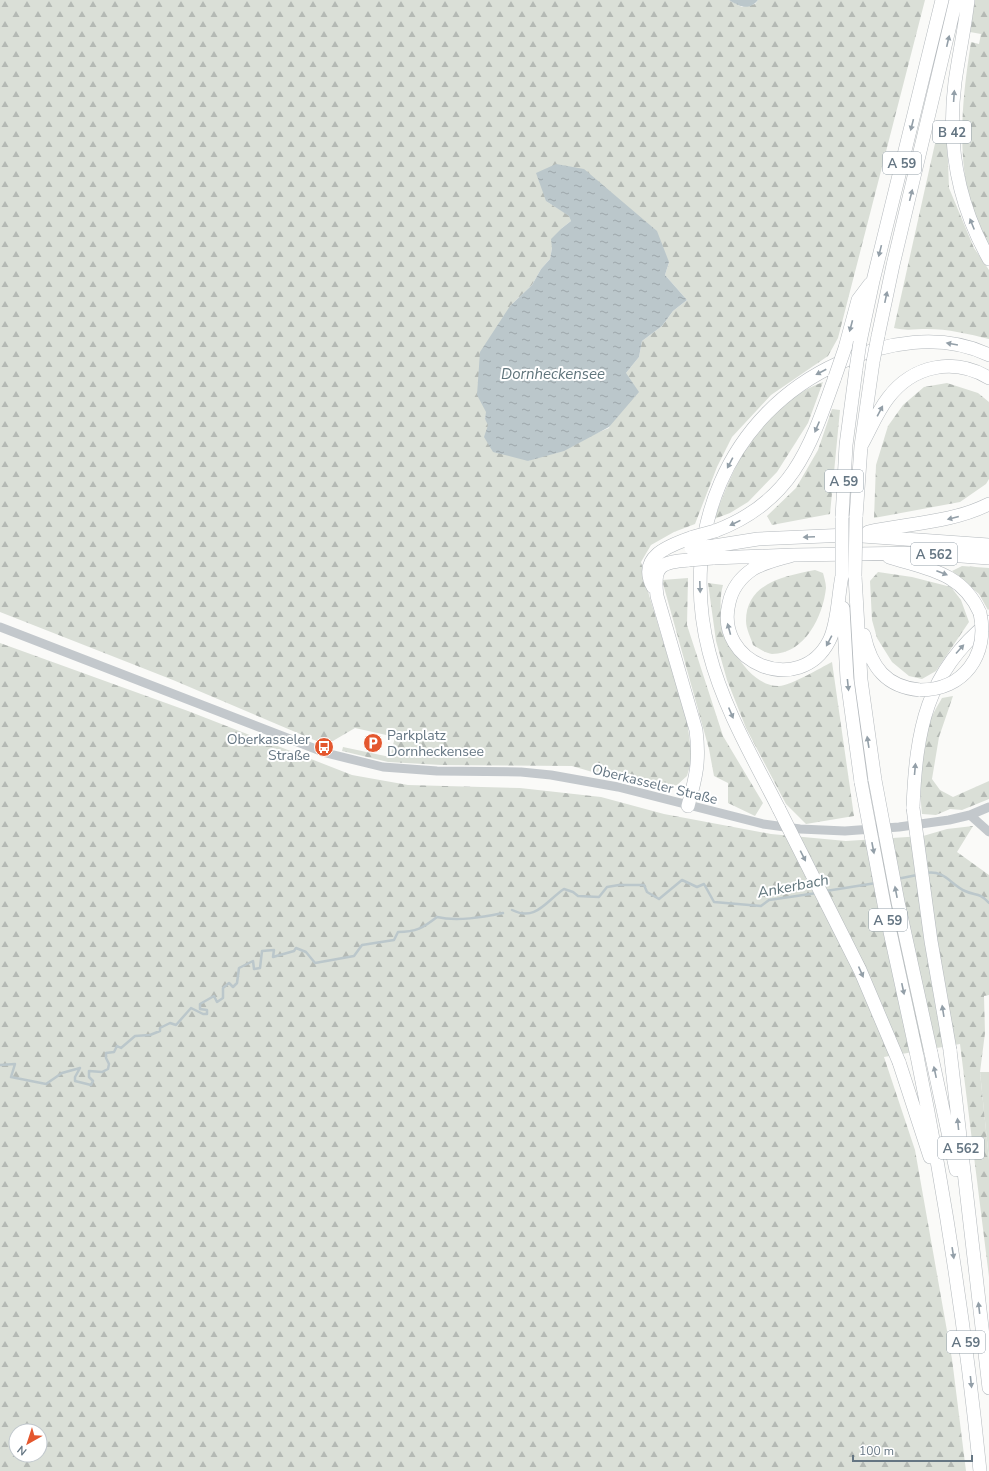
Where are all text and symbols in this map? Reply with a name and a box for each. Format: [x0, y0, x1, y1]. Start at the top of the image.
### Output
one-way arrow [945, 35, 951, 48]
one-way arrow [951, 90, 958, 102]
one-way arrow [908, 118, 914, 131]
road number: B 42 [933, 121, 971, 143]
road number: A 59 [883, 152, 921, 174]
one-way arrow [908, 189, 914, 201]
one-way arrow [968, 217, 974, 229]
one-way arrow [877, 245, 883, 257]
one-way arrow [883, 291, 889, 304]
one-way arrow [848, 320, 854, 332]
one-way arrow [946, 341, 958, 347]
water label: Dornheckensee [501, 364, 605, 384]
one-way arrow [815, 368, 827, 375]
one-way arrow [876, 406, 883, 417]
one-way arrow [814, 421, 820, 433]
one-way arrow [727, 457, 734, 469]
road number: A 59 [825, 470, 863, 492]
one-way arrow [946, 515, 959, 521]
one-way arrow [729, 520, 741, 526]
one-way arrow [802, 534, 815, 540]
road number: A 562 [911, 543, 957, 565]
one-way arrow [936, 571, 948, 577]
one-way arrow [697, 581, 704, 593]
one-way arrow [726, 623, 732, 635]
one-way arrow [825, 635, 832, 647]
one-way arrow [955, 644, 964, 654]
one-way arrow [844, 679, 851, 691]
one-way arrow [728, 707, 734, 718]
place label: Parkplatz Dornheckensee [387, 726, 484, 761]
place label: Oberkasseler Straße [227, 730, 310, 765]
parking icon: Parkplatz Dornheckensee [362, 732, 384, 754]
bus stop icon: Oberkasseler Straße [313, 736, 335, 758]
one-way arrow [865, 736, 871, 748]
street label: Oberkasseler Straße [590, 760, 720, 809]
one-way arrow [912, 763, 919, 775]
one-way arrow [871, 842, 877, 854]
one-way arrow [800, 850, 806, 862]
water label: Ankerbach [755, 869, 830, 903]
one-way arrow [892, 886, 898, 898]
road number: A 59 [869, 909, 907, 931]
one-way arrow [858, 967, 864, 978]
one-way arrow [901, 983, 907, 995]
one-way arrow [940, 1005, 946, 1017]
one-way arrow [931, 1065, 937, 1078]
one-way arrow [955, 1118, 961, 1130]
road number: A 562 [938, 1137, 984, 1159]
one-way arrow [950, 1247, 956, 1259]
one-way arrow [976, 1302, 983, 1314]
road number: A 59 [947, 1331, 985, 1353]
one-way arrow [968, 1376, 974, 1388]
north arrow [8, 1423, 48, 1463]
scale bar [853, 1437, 972, 1463]
text: N [14, 1442, 30, 1459]
text: 100 m [859, 1443, 894, 1459]

